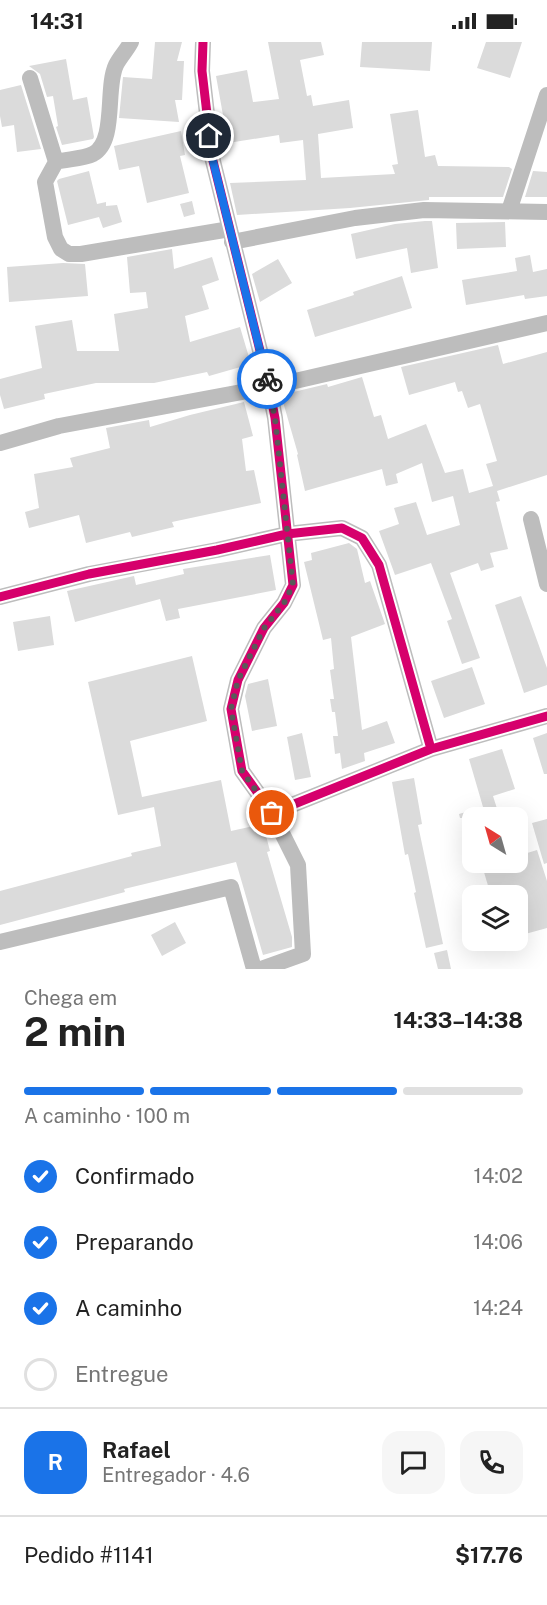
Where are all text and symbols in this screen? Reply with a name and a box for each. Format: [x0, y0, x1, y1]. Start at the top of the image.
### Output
text: 14:31 [30, 8, 84, 34]
pin [183, 110, 234, 161]
icon: home [192, 119, 225, 152]
courier [237, 349, 297, 409]
icon: bike [251, 363, 284, 396]
pin [246, 787, 297, 838]
icon: bag [255, 796, 288, 829]
north arrow [462, 807, 528, 873]
map controls [462, 807, 528, 951]
button: layers [462, 885, 528, 951]
text: Chega em [24, 986, 117, 1010]
text: 14:33–14:38 [393, 1007, 523, 1033]
text: 2 min [24, 1009, 126, 1055]
text: A caminho · 100 m [24, 1104, 190, 1128]
icon: check [24, 1160, 57, 1193]
text: Confirmado [75, 1163, 194, 1189]
text: 14:02 [474, 1164, 523, 1188]
icon: check [24, 1226, 57, 1259]
text: Preparando [75, 1229, 194, 1255]
text: 14:06 [473, 1230, 523, 1254]
icon: check [24, 1292, 57, 1325]
text: A caminho [75, 1295, 182, 1321]
text: 14:24 [473, 1296, 523, 1320]
text: Entregue [75, 1361, 169, 1387]
button: chat [382, 1431, 445, 1494]
button: phone [460, 1431, 523, 1494]
text: Rafael [102, 1437, 171, 1463]
text: R [48, 1449, 63, 1475]
text: Entregador · 4.6 [102, 1463, 250, 1487]
text: Pedido #1141 [24, 1542, 154, 1568]
text: $17.76 [455, 1542, 523, 1568]

